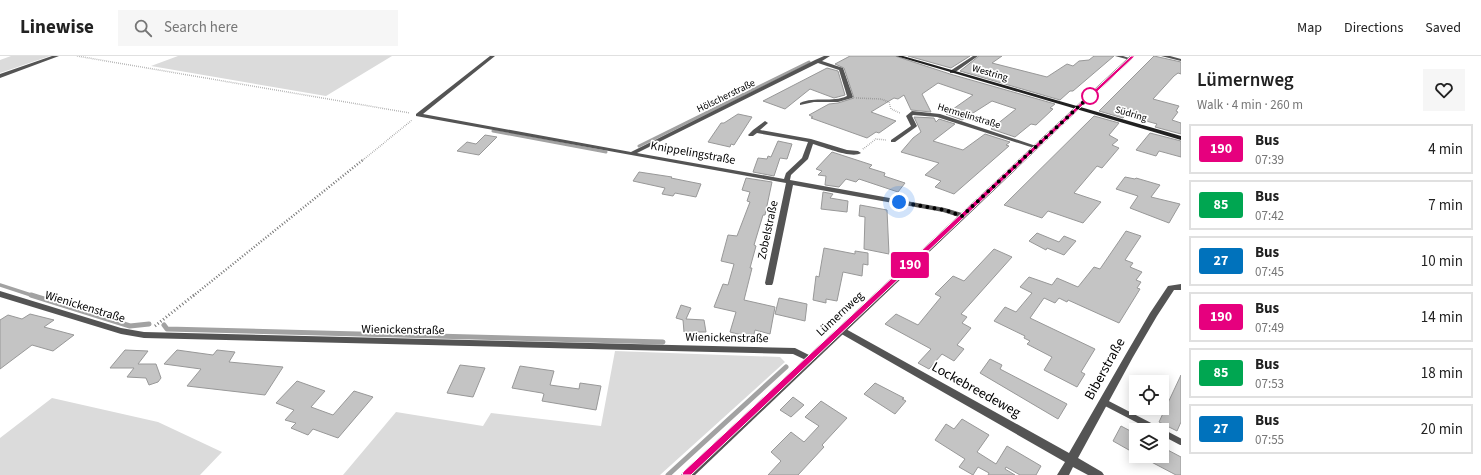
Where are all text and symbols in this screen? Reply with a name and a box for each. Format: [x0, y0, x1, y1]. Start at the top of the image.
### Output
search box [118, 10, 398, 46]
text: Linewise [20, 14, 94, 41]
icon: search [132, 17, 154, 39]
text: Search here [164, 17, 238, 38]
text: Map [1297, 18, 1322, 38]
text: Directions [1344, 18, 1403, 38]
text: Saved [1425, 18, 1461, 38]
street label: Westring [970, 61, 1010, 85]
text: Lümernweg [1197, 67, 1294, 94]
button: heart [1423, 69, 1465, 111]
street label: Hölscherstraße [694, 76, 758, 116]
unlabelled marker [1081, 87, 1099, 105]
text: Walk · 4 min · 260 m [1197, 96, 1303, 114]
street label: Hermelinstraße [936, 100, 1002, 132]
street label: Südring [1113, 103, 1149, 125]
text: Bus [1255, 130, 1279, 151]
street label: Knippelingstraße [649, 137, 737, 169]
text: 190 [1210, 139, 1232, 159]
text: 4 min [1428, 139, 1463, 160]
text: 07:39 [1255, 151, 1284, 169]
text: Bus [1255, 186, 1279, 207]
your location [889, 192, 909, 212]
text: 85 [1214, 195, 1228, 215]
text: 7 min [1428, 195, 1463, 216]
street label: Zobelstraße [753, 199, 783, 261]
text: 07:42 [1255, 207, 1284, 225]
text: Bus [1255, 242, 1279, 263]
text: 27 [1214, 251, 1228, 271]
text: 10 min [1421, 251, 1463, 272]
line badge: 190 [887, 252, 933, 278]
text: 190 [899, 255, 921, 275]
text: 07:45 [1255, 263, 1284, 281]
street label: Wienickenstraße [43, 287, 127, 327]
street label: Lümernweg [813, 288, 867, 340]
text: Bus [1255, 298, 1279, 319]
text: 190 [1210, 307, 1232, 327]
text: 14 min [1421, 307, 1463, 328]
text: 07:49 [1255, 319, 1284, 337]
street label: Wienickenstraße [361, 321, 445, 339]
street label: Wienickenstraße [685, 329, 769, 347]
street label: Biberstraße [1080, 334, 1130, 404]
text: Bus [1255, 354, 1279, 375]
street label: Lockebreedeweg [928, 357, 1024, 423]
text: 85 [1214, 363, 1228, 383]
text: 18 min [1421, 363, 1463, 384]
map controls [1129, 375, 1169, 463]
button: locate [1129, 375, 1169, 415]
text: 07:53 [1255, 375, 1284, 393]
text: Bus [1255, 410, 1279, 431]
text: 27 [1214, 419, 1228, 439]
text: 20 min [1421, 419, 1463, 440]
button: layers [1129, 423, 1169, 463]
text: 07:55 [1255, 431, 1284, 449]

